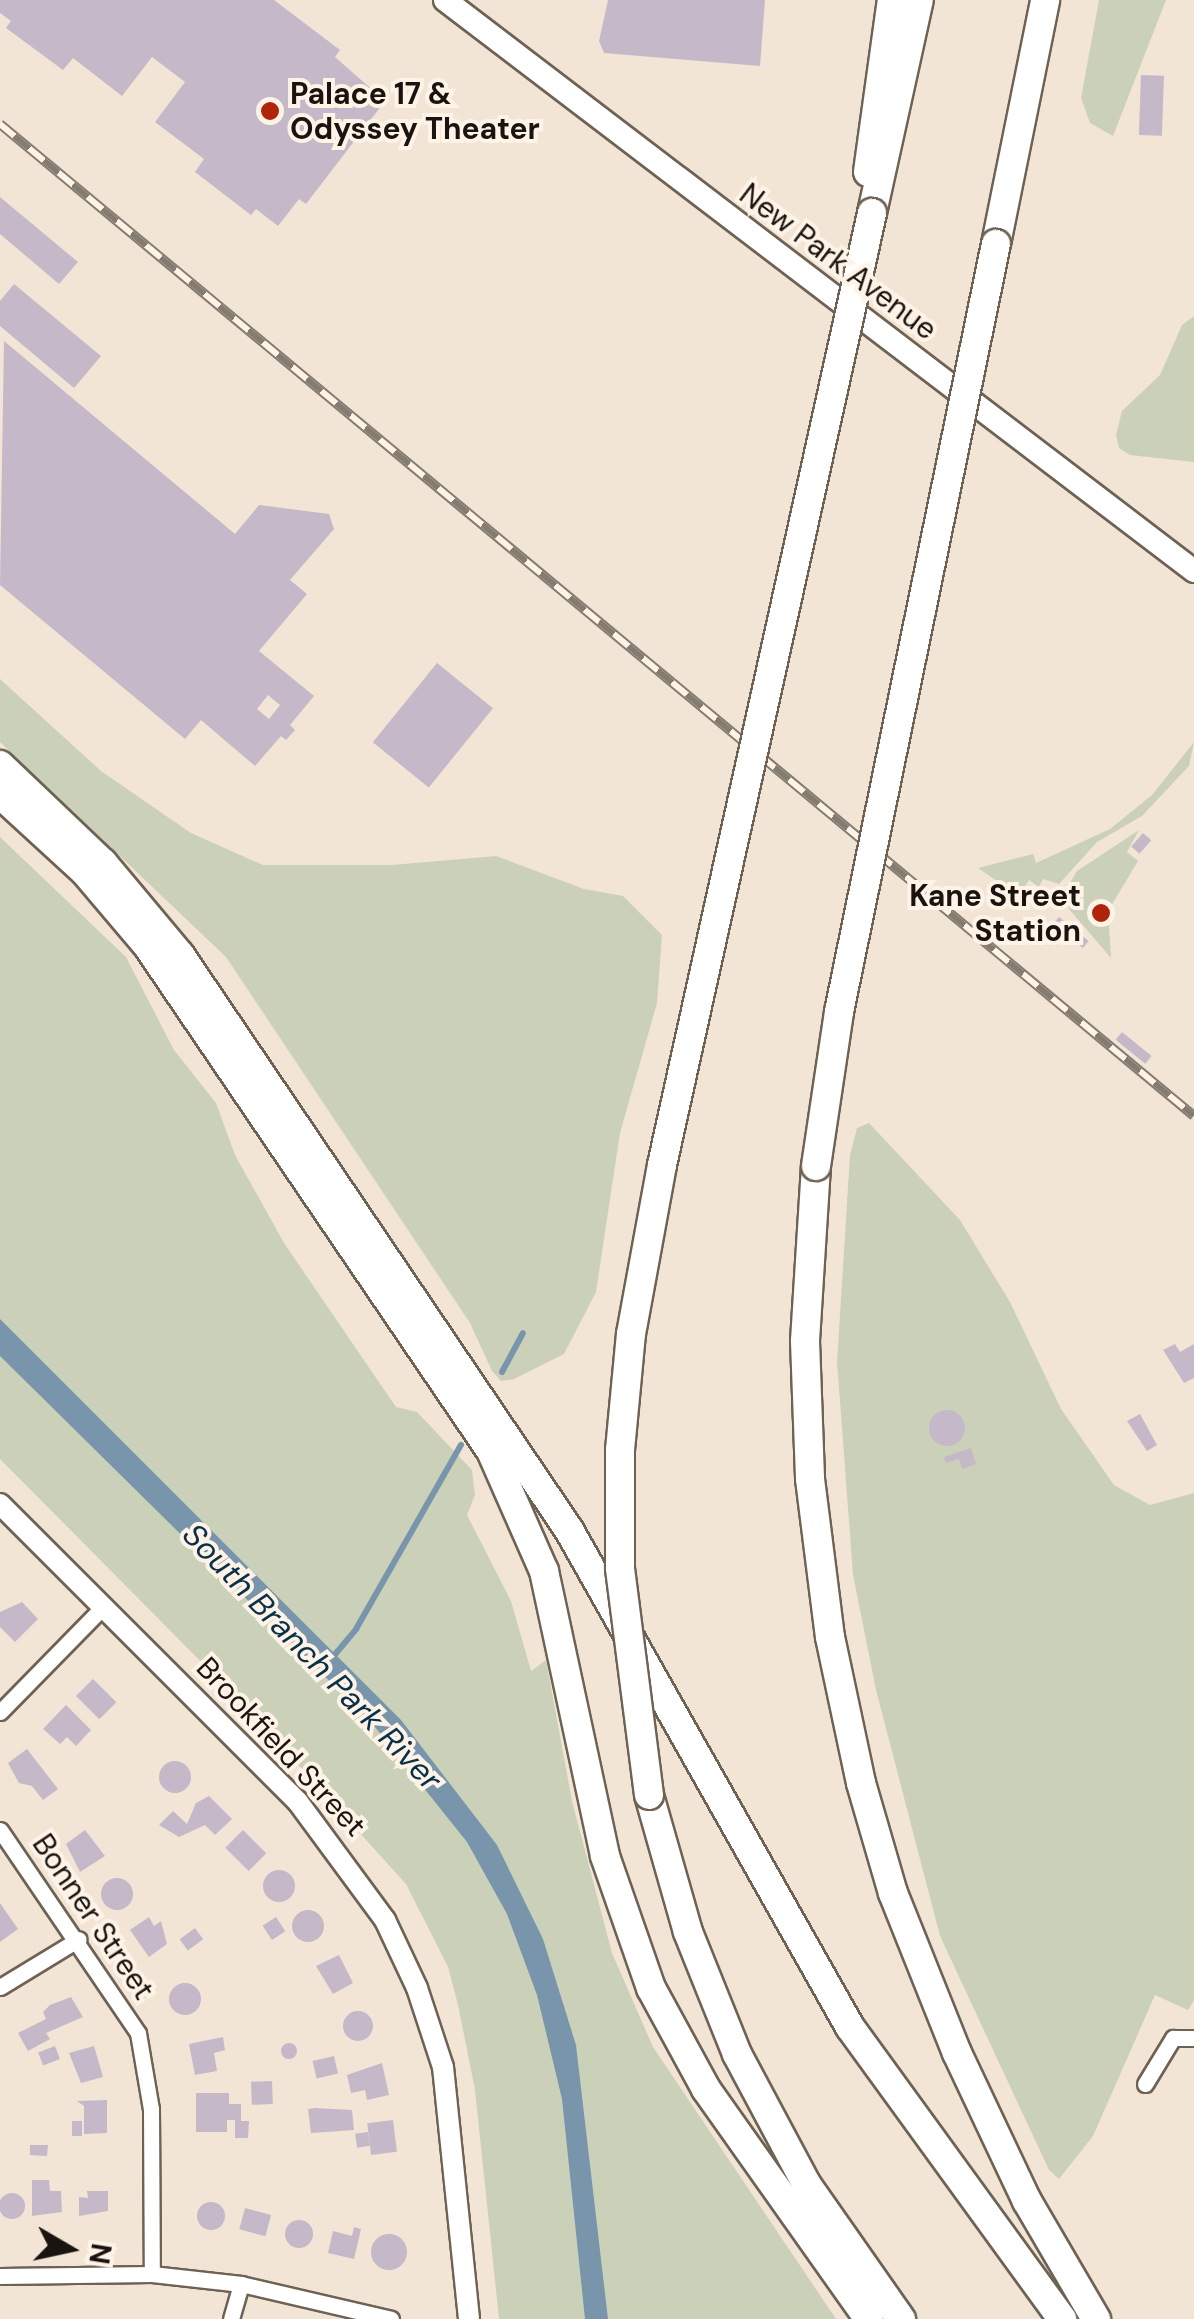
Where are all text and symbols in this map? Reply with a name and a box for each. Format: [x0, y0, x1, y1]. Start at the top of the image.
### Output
place label: Palace 17 & Odyssey Theater [290, 76, 540, 146]
marker: Palace 17 & Odyssey Theater [259, 100, 281, 122]
street label: New Park Avenue [732, 176, 944, 348]
place label: Kane Street Station [909, 878, 1081, 948]
marker: Kane Street Station [1090, 902, 1112, 924]
water label: South Branch Park River [174, 1516, 450, 1798]
street label: Brookfield Street [189, 1650, 373, 1844]
street label: Bonner Street [25, 1828, 161, 2006]
north arrow [20, 2199, 120, 2299]
text: N [80, 2241, 120, 2267]

